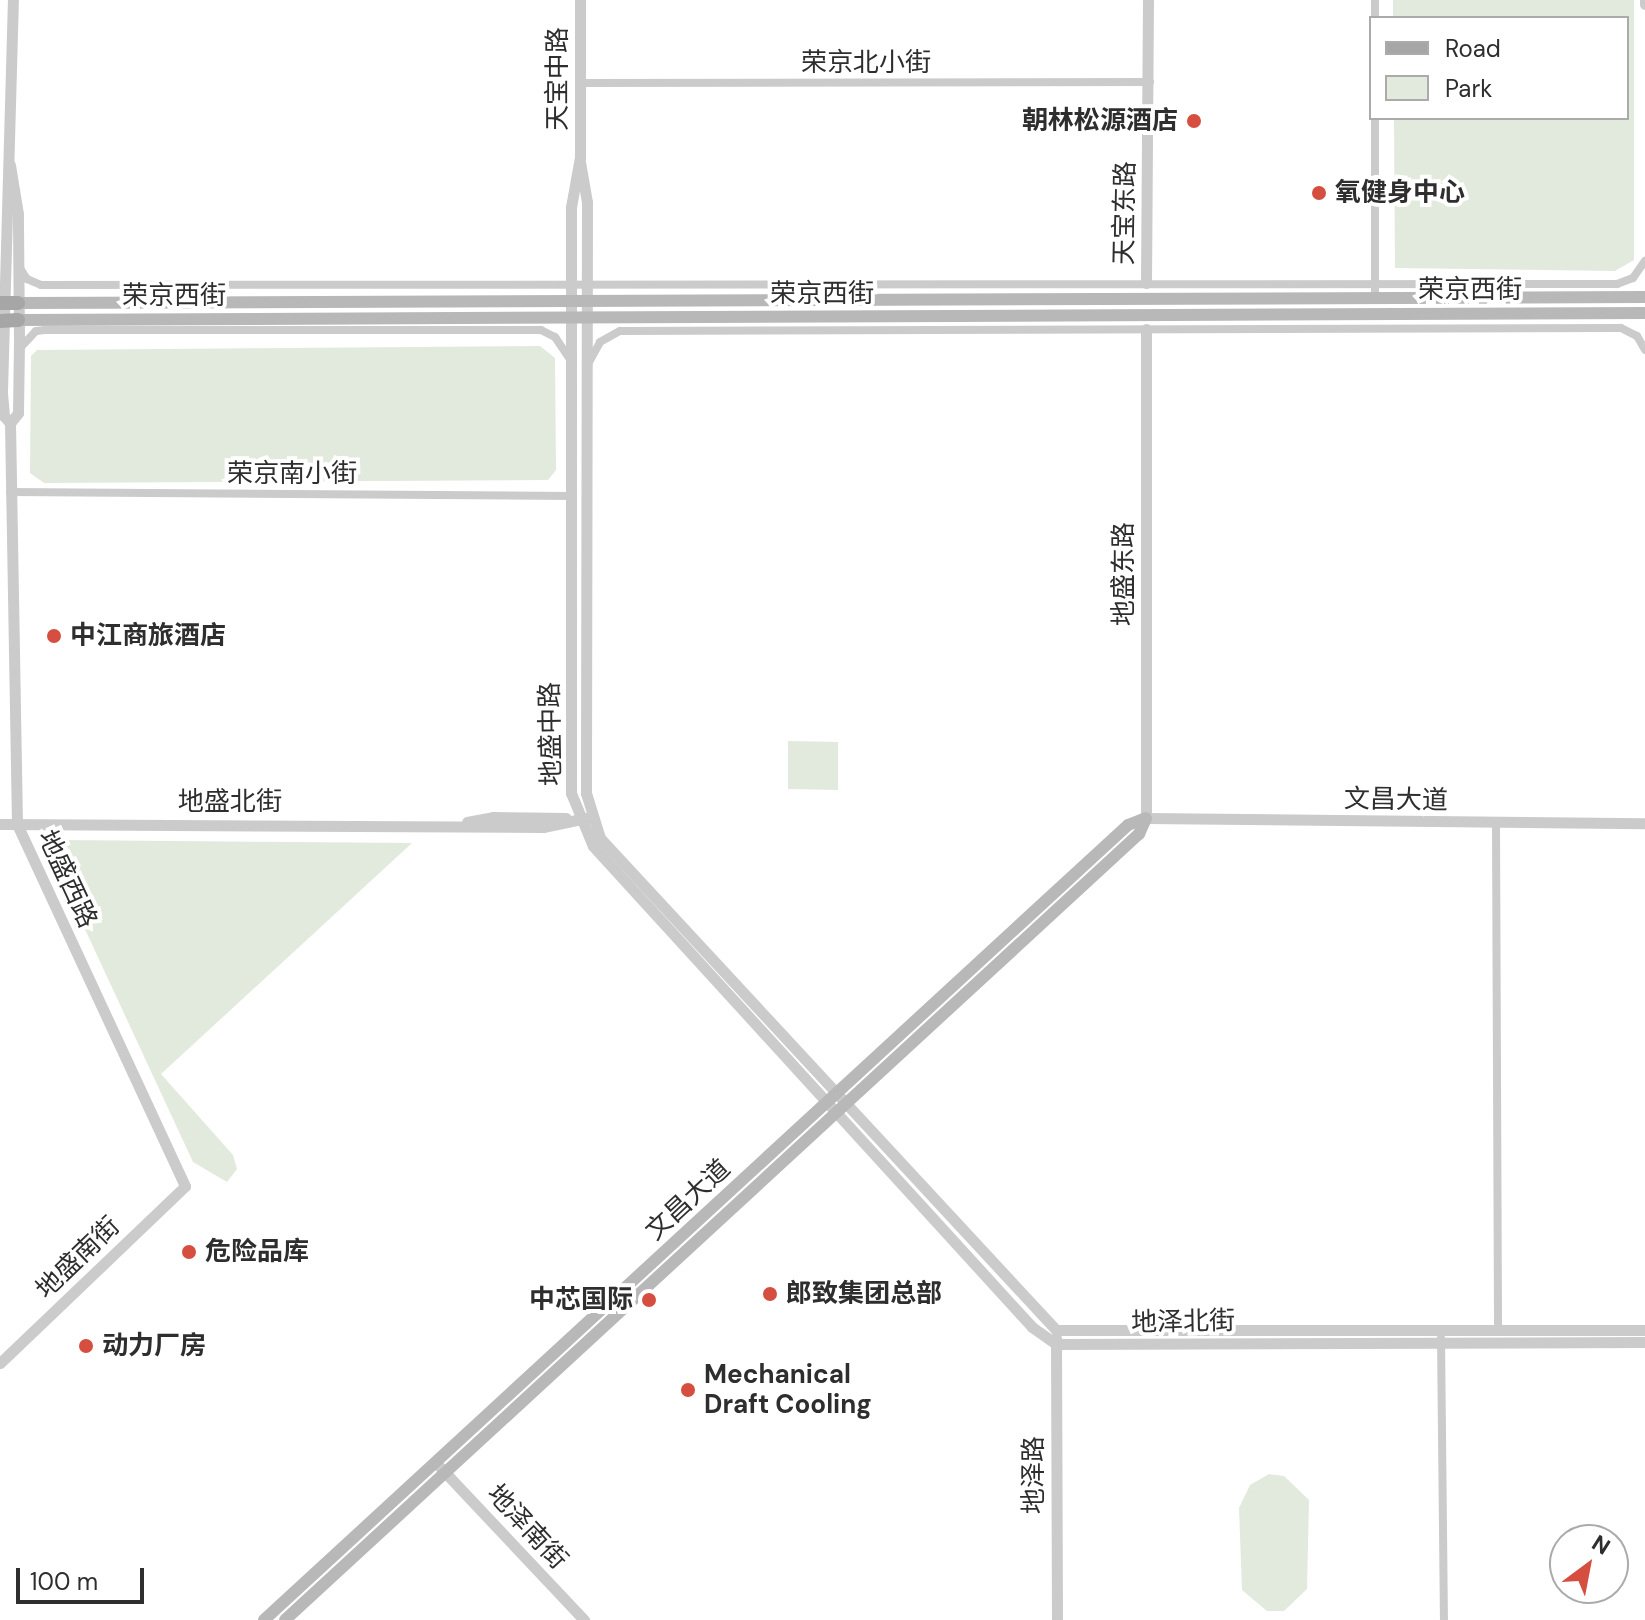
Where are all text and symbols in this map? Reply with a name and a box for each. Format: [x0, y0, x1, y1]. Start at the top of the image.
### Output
legend [1369, 16, 1629, 120]
street label: 天宝中路 [542, 27, 574, 131]
text: Road [1445, 33, 1501, 64]
street label: 荣京北小街 [801, 47, 931, 79]
text: Park [1445, 73, 1492, 104]
place label: 朝林松源酒店 [1022, 105, 1178, 137]
marker: 朝林松源酒店 [1185, 112, 1203, 130]
street label: 天宝东路 [1108, 161, 1142, 265]
place label: 氧健身中心 [1335, 177, 1465, 209]
marker: 氧健身中心 [1310, 184, 1328, 202]
street label: 荣京西街 [1418, 274, 1522, 306]
street label: 荣京西街 [770, 278, 874, 310]
street label: 荣京西街 [122, 280, 226, 312]
street label: 荣京南小街 [227, 458, 357, 490]
street label: 地盛东路 [1108, 522, 1140, 626]
place label: 中江商旅酒店 [70, 620, 226, 652]
marker: 中江商旅酒店 [45, 627, 63, 645]
street label: 地盛中路 [534, 682, 568, 786]
street label: 文昌大道 [1344, 783, 1448, 817]
street label: 地盛北街 [178, 786, 282, 818]
street label: 地盛西路 [31, 825, 103, 933]
street label: 文昌大道 [639, 1153, 737, 1247]
street label: 地盛南街 [30, 1211, 126, 1305]
place label: 危险品库 [205, 1236, 309, 1268]
marker: 危险品库 [180, 1243, 198, 1261]
place label: 郎致集团总部 [786, 1278, 942, 1310]
place label: 中芯国际 [529, 1284, 633, 1316]
marker: 郎致集团总部 [761, 1285, 779, 1303]
marker: 中芯国际 [640, 1291, 658, 1309]
street label: 地泽北街 [1131, 1305, 1235, 1339]
place label: 动力厂房 [102, 1330, 206, 1362]
marker: 动力厂房 [77, 1337, 95, 1355]
place label: Mechanical Draft Cooling [704, 1359, 872, 1420]
marker: Mechanical Draft Cooling [679, 1381, 697, 1399]
street label: 地泽路 [1018, 1436, 1050, 1514]
street label: 地泽南街 [480, 1478, 574, 1576]
north arrow [1549, 1524, 1629, 1604]
text: N [1586, 1528, 1615, 1561]
scale bar [20, 1552, 148, 1602]
text: 100 m [30, 1566, 98, 1597]

